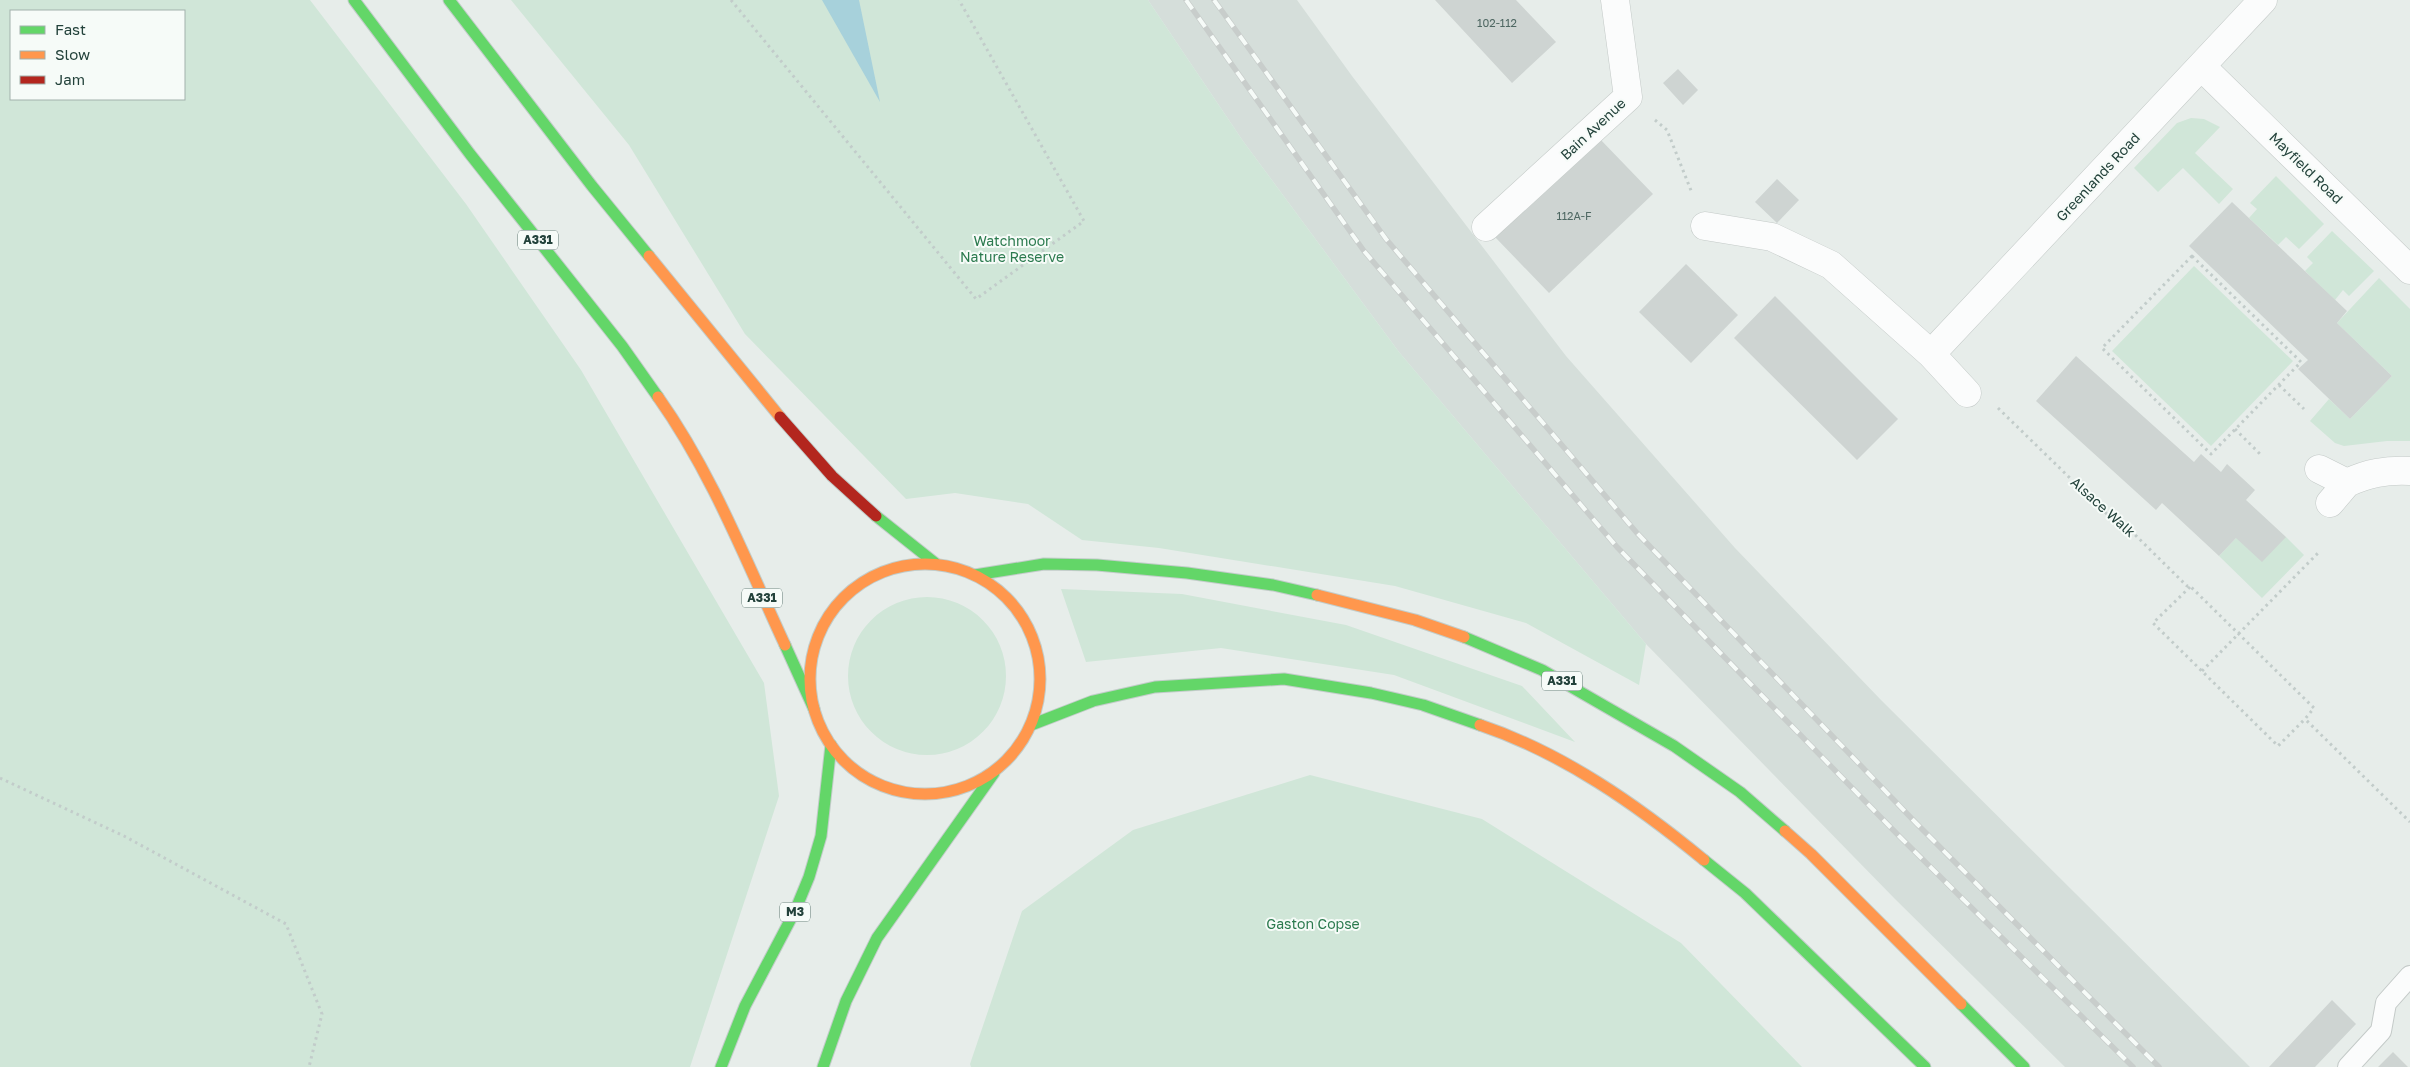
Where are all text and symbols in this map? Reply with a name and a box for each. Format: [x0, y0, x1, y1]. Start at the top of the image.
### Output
legend [10, 10, 185, 100]
house number: 102-112 [1477, 16, 1517, 29]
text: Fast [55, 20, 86, 38]
text: Slow [55, 45, 90, 63]
text: Jam [55, 70, 85, 88]
street label: Bain Avenue [1557, 94, 1629, 163]
street label: Mayfield Road [2266, 128, 2347, 207]
street label: Greenlands Road [2052, 129, 2143, 224]
house number: 112A-F [1556, 209, 1592, 222]
road number: A331 [518, 230, 558, 250]
park label: Watchmoor Nature Reserve [960, 232, 1064, 265]
street label: Alsace Walk [2067, 473, 2139, 540]
road number: A331 [742, 588, 782, 608]
road number: A331 [1542, 671, 1582, 690]
road number: M3 [780, 902, 810, 922]
park label: Gaston Copse [1266, 915, 1360, 932]

